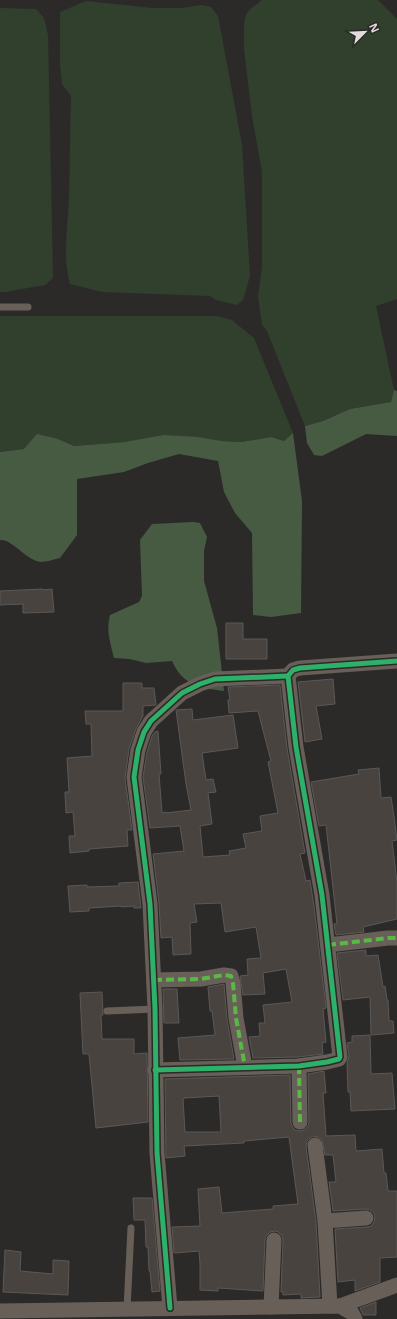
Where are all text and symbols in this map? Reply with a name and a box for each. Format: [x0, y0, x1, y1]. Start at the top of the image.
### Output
north arrow [345, 12, 385, 52]
text: N [366, 21, 383, 35]

